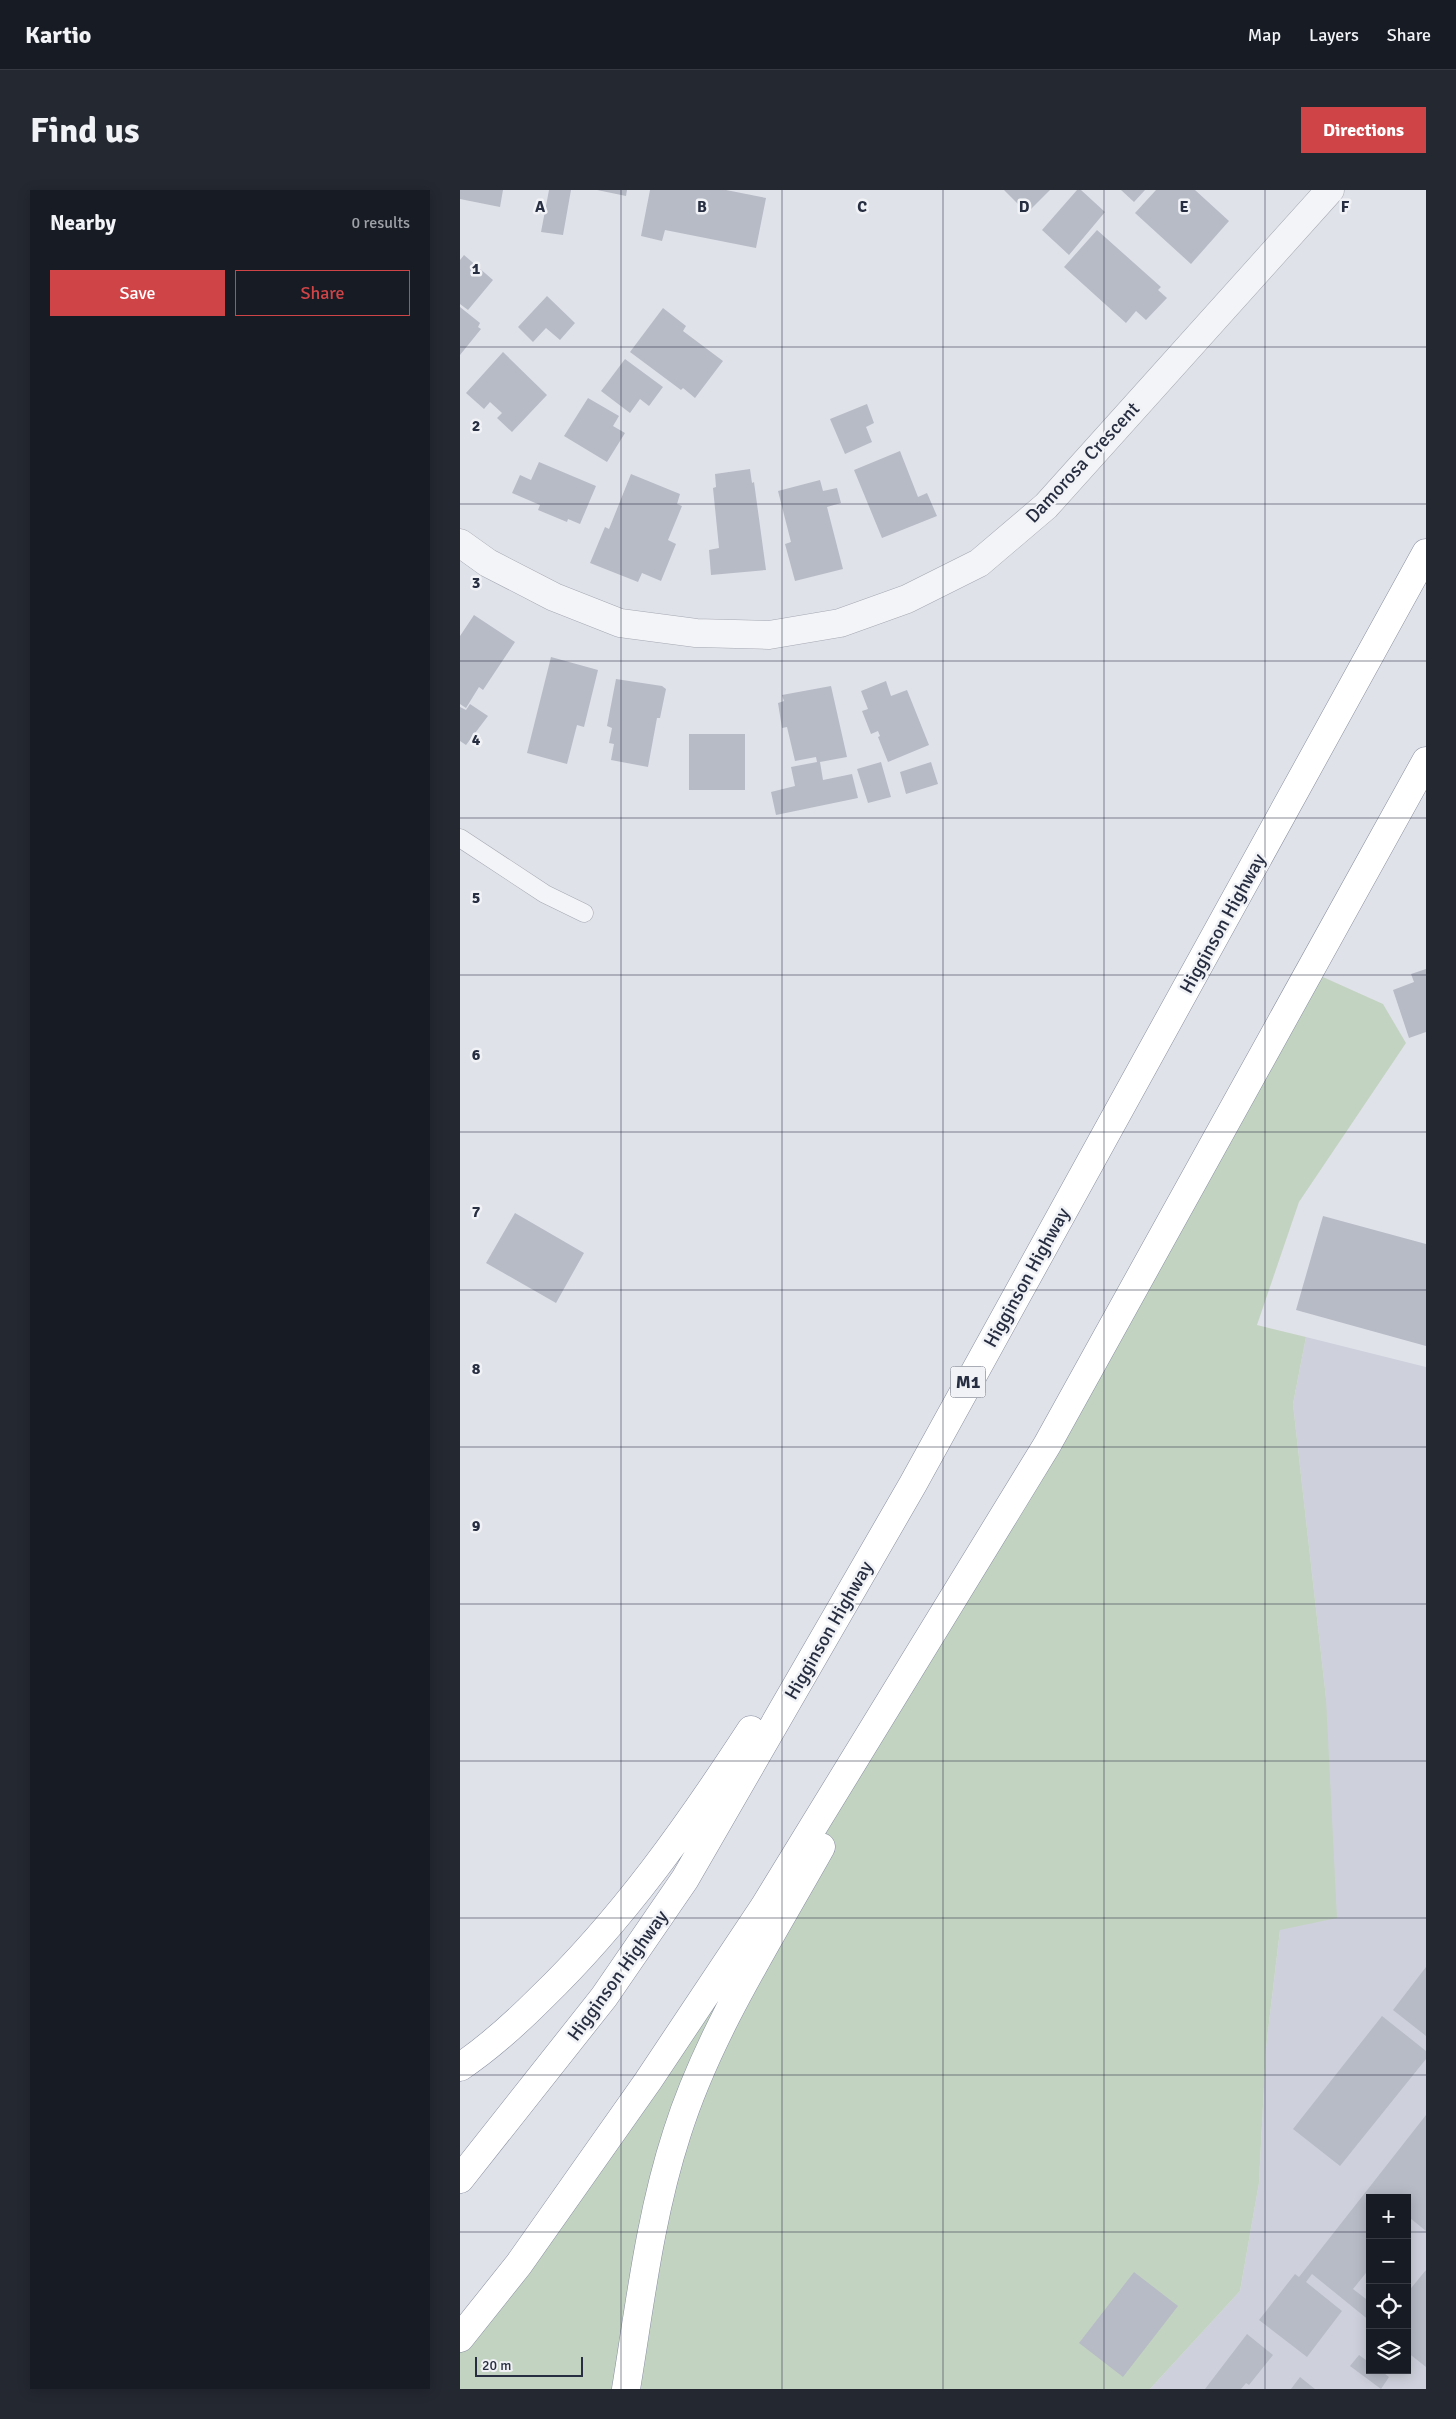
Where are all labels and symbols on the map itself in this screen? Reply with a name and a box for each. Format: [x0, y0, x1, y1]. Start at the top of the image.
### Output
text: A [535, 197, 546, 217]
text: B [697, 197, 707, 217]
text: C [857, 197, 867, 217]
text: D [1019, 197, 1030, 217]
text: E [1179, 197, 1189, 217]
text: F [1341, 197, 1350, 217]
text: 1 [472, 259, 481, 279]
street label: Damorosa Crescent [1020, 397, 1145, 528]
text: 2 [472, 416, 480, 436]
text: 3 [472, 573, 480, 593]
text: 4 [472, 730, 481, 750]
street label: Higginson Highway [1175, 849, 1271, 998]
text: 5 [472, 888, 480, 908]
text: 6 [472, 1045, 481, 1065]
text: 7 [472, 1202, 481, 1222]
street label: Higginson Highway [979, 1203, 1075, 1352]
text: 8 [472, 1359, 481, 1379]
road number: M1 [950, 1366, 986, 1398]
text: 9 [472, 1516, 481, 1536]
street label: Higginson Highway [779, 1557, 878, 1704]
street label: Higginson Highway [562, 1905, 673, 2046]
scale bar [475, 2354, 582, 2377]

